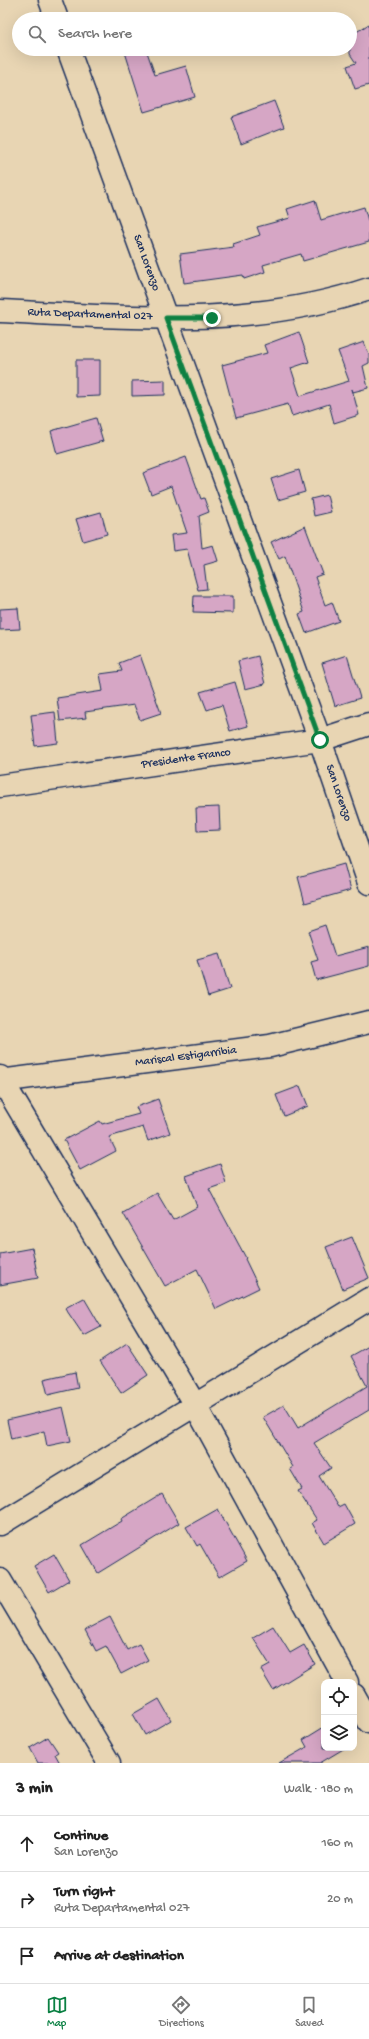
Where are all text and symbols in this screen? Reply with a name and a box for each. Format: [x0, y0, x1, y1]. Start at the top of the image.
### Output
search box [12, 12, 357, 56]
icon: search [26, 23, 48, 45]
text: Search here [58, 25, 132, 43]
street label: San Lorenzo [129, 233, 163, 293]
street label: Ruta Departamental 027 [27, 306, 154, 324]
route end [203, 309, 221, 327]
route start [311, 731, 329, 749]
street label: Presidente Franco [139, 746, 232, 772]
street label: San Lorenzo [322, 763, 354, 823]
street label: Mariscal Estigarribia [134, 1044, 238, 1070]
map controls [321, 1679, 357, 1751]
button: locate [321, 1679, 357, 1715]
button: layers [321, 1715, 357, 1751]
text: 3 min [16, 1779, 53, 1799]
text: Walk · 180 m [284, 1782, 353, 1797]
text: Continue [54, 1827, 108, 1845]
icon: ahead [16, 1833, 38, 1855]
text: 160 m [321, 1836, 353, 1851]
text: San Lorenzo [54, 1845, 118, 1860]
text: Turn right [54, 1883, 114, 1901]
icon: right [16, 1889, 38, 1911]
text: 20 m [327, 1892, 353, 1907]
text: Ruta Departamental 027 [54, 1901, 190, 1916]
icon: arrive [16, 1945, 38, 1967]
text: Arrive at destination [54, 1947, 184, 1965]
tab: Map [46, 1994, 68, 2030]
tab: Directions [159, 1994, 204, 2030]
tab: Saved [295, 1994, 323, 2030]

